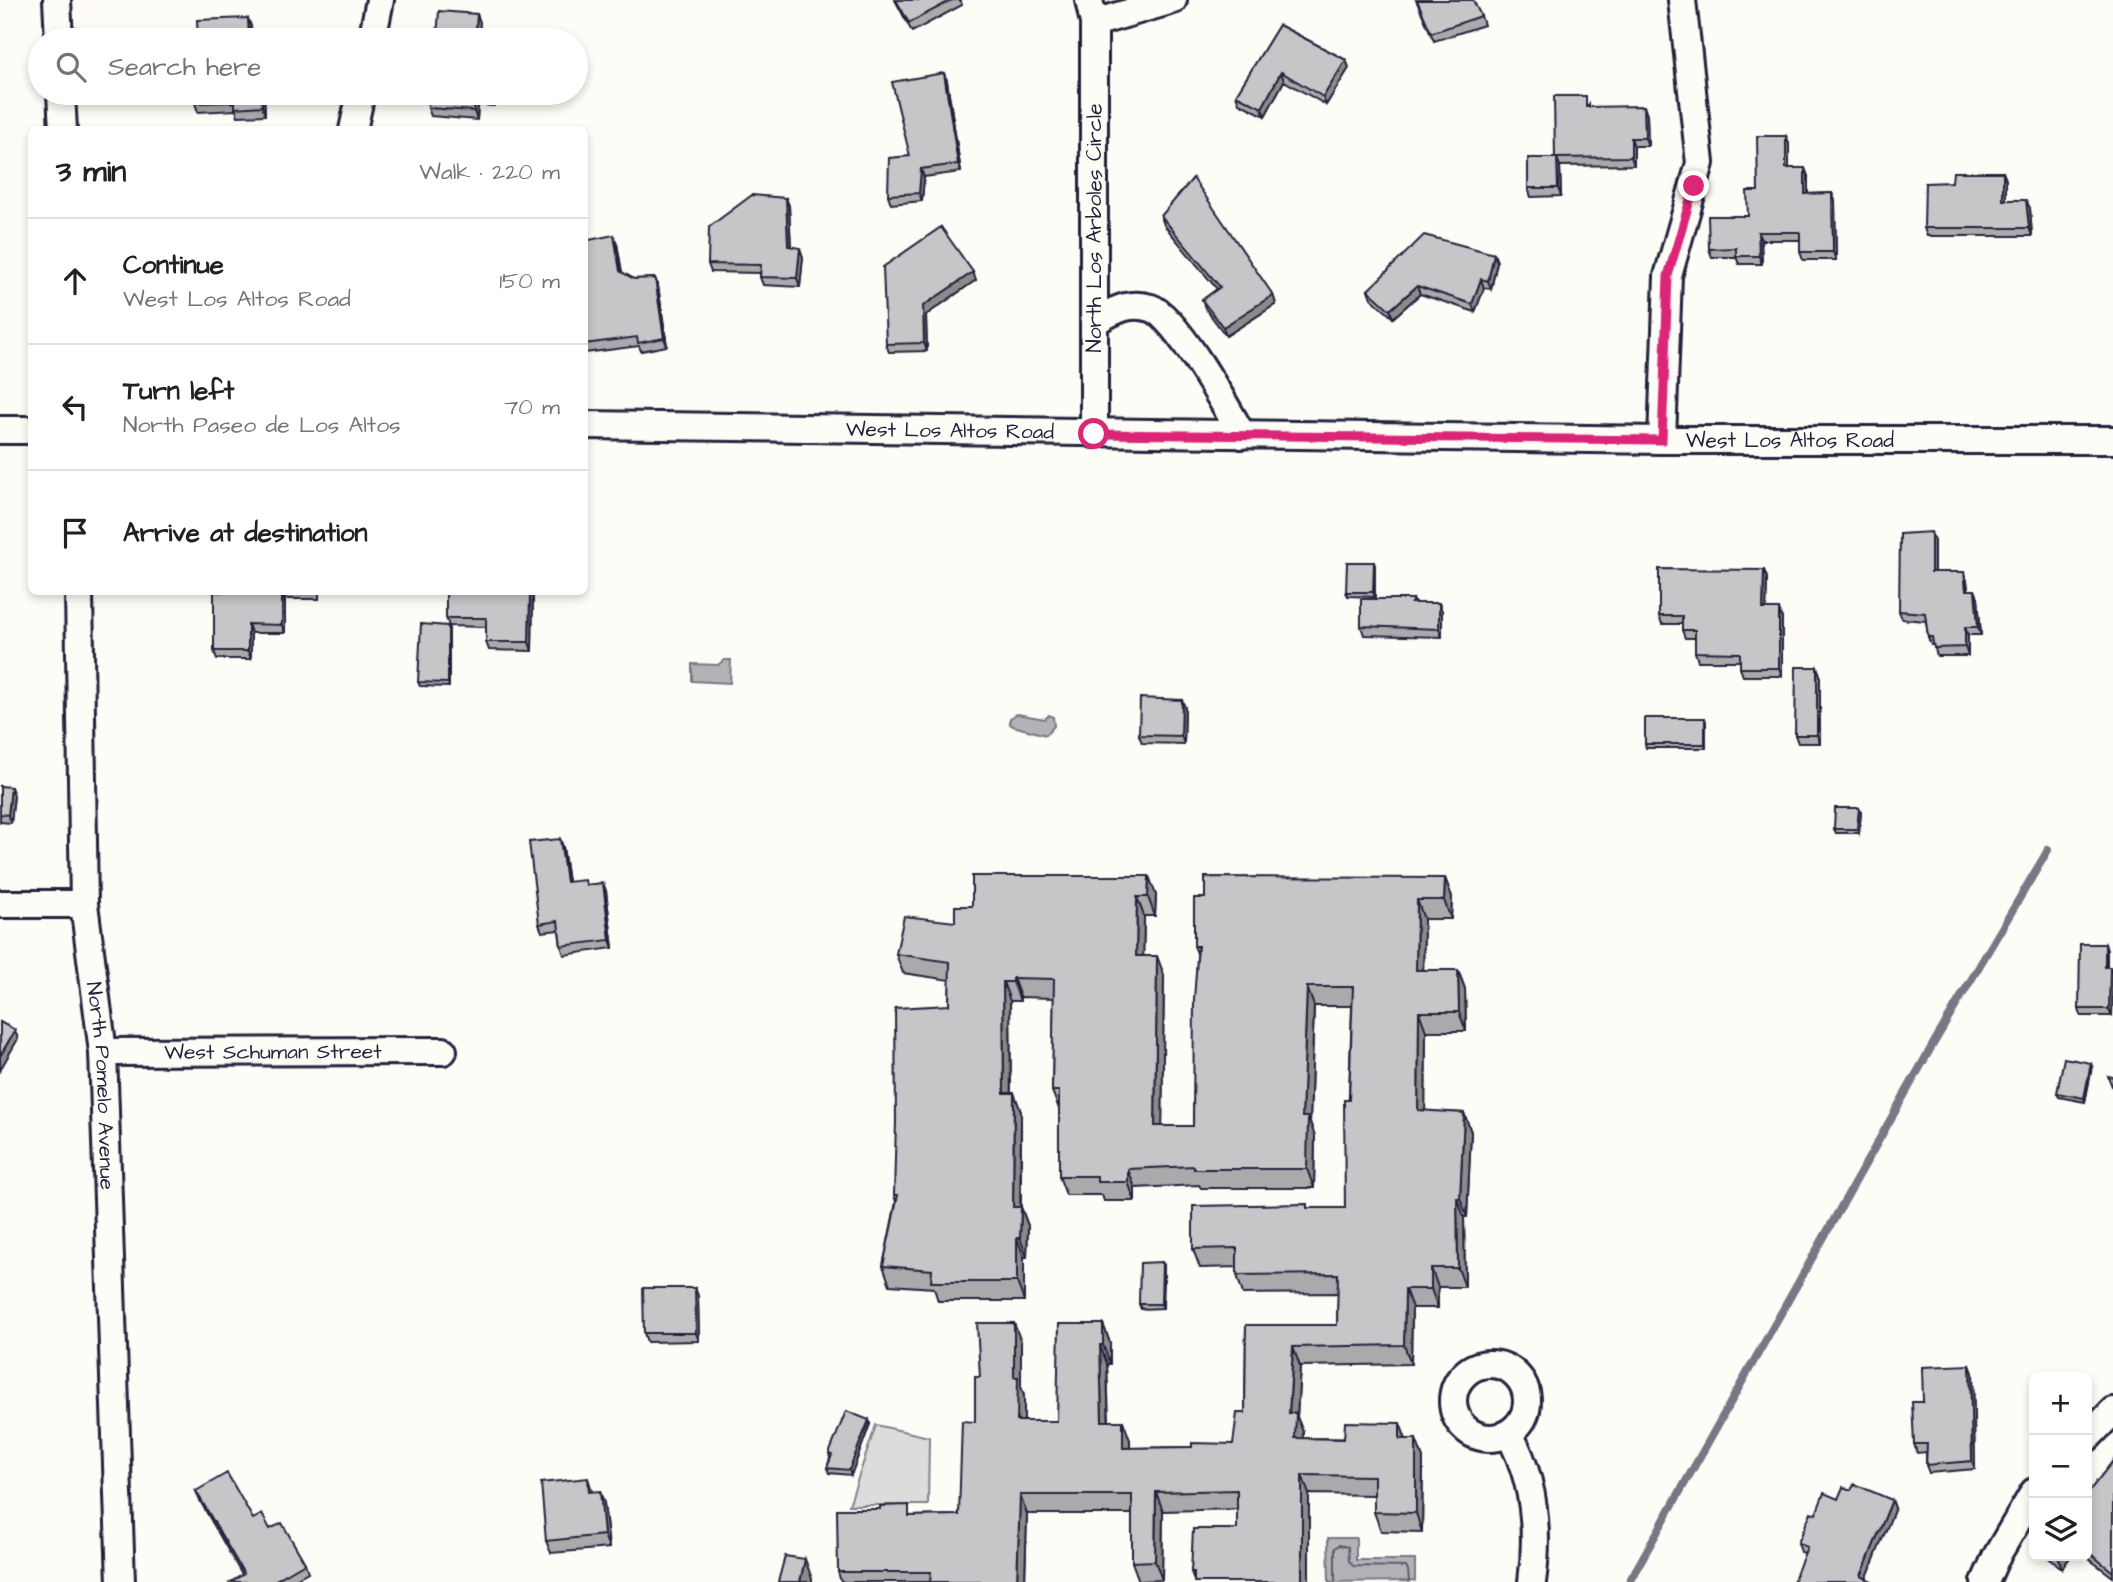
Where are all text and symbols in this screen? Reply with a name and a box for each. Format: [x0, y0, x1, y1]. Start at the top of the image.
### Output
search box [28, 28, 588, 105]
icon: search [52, 48, 90, 86]
text: Search here [108, 49, 261, 85]
street label: North Los Arboles Circle [1080, 103, 1109, 353]
text: 3 min [56, 151, 126, 193]
text: Walk · 220 m [419, 156, 560, 188]
route end [1678, 170, 1709, 201]
text: Continue [123, 247, 224, 283]
icon: ahead [56, 262, 94, 300]
text: 150 m [499, 265, 560, 297]
text: West Los Altos Road [123, 283, 351, 315]
text: Turn left [123, 373, 234, 409]
icon: left [56, 388, 94, 426]
text: 70 m [504, 391, 560, 423]
text: North Paseo de Los Altos [123, 409, 401, 441]
street label: West Los Altos Road [846, 414, 1054, 446]
route start [1078, 418, 1109, 449]
street label: West Los Altos Road [1686, 426, 1894, 455]
icon: arrive [56, 514, 94, 552]
text: Arrive at destination [123, 515, 368, 551]
street label: North Pomelo Avenue [80, 980, 122, 1190]
street label: West Schuman Street [164, 1037, 382, 1066]
map controls [2029, 1372, 2092, 1561]
button: + [2029, 1372, 2092, 1435]
button: − [2029, 1435, 2092, 1498]
button: layers [2029, 1498, 2092, 1561]

